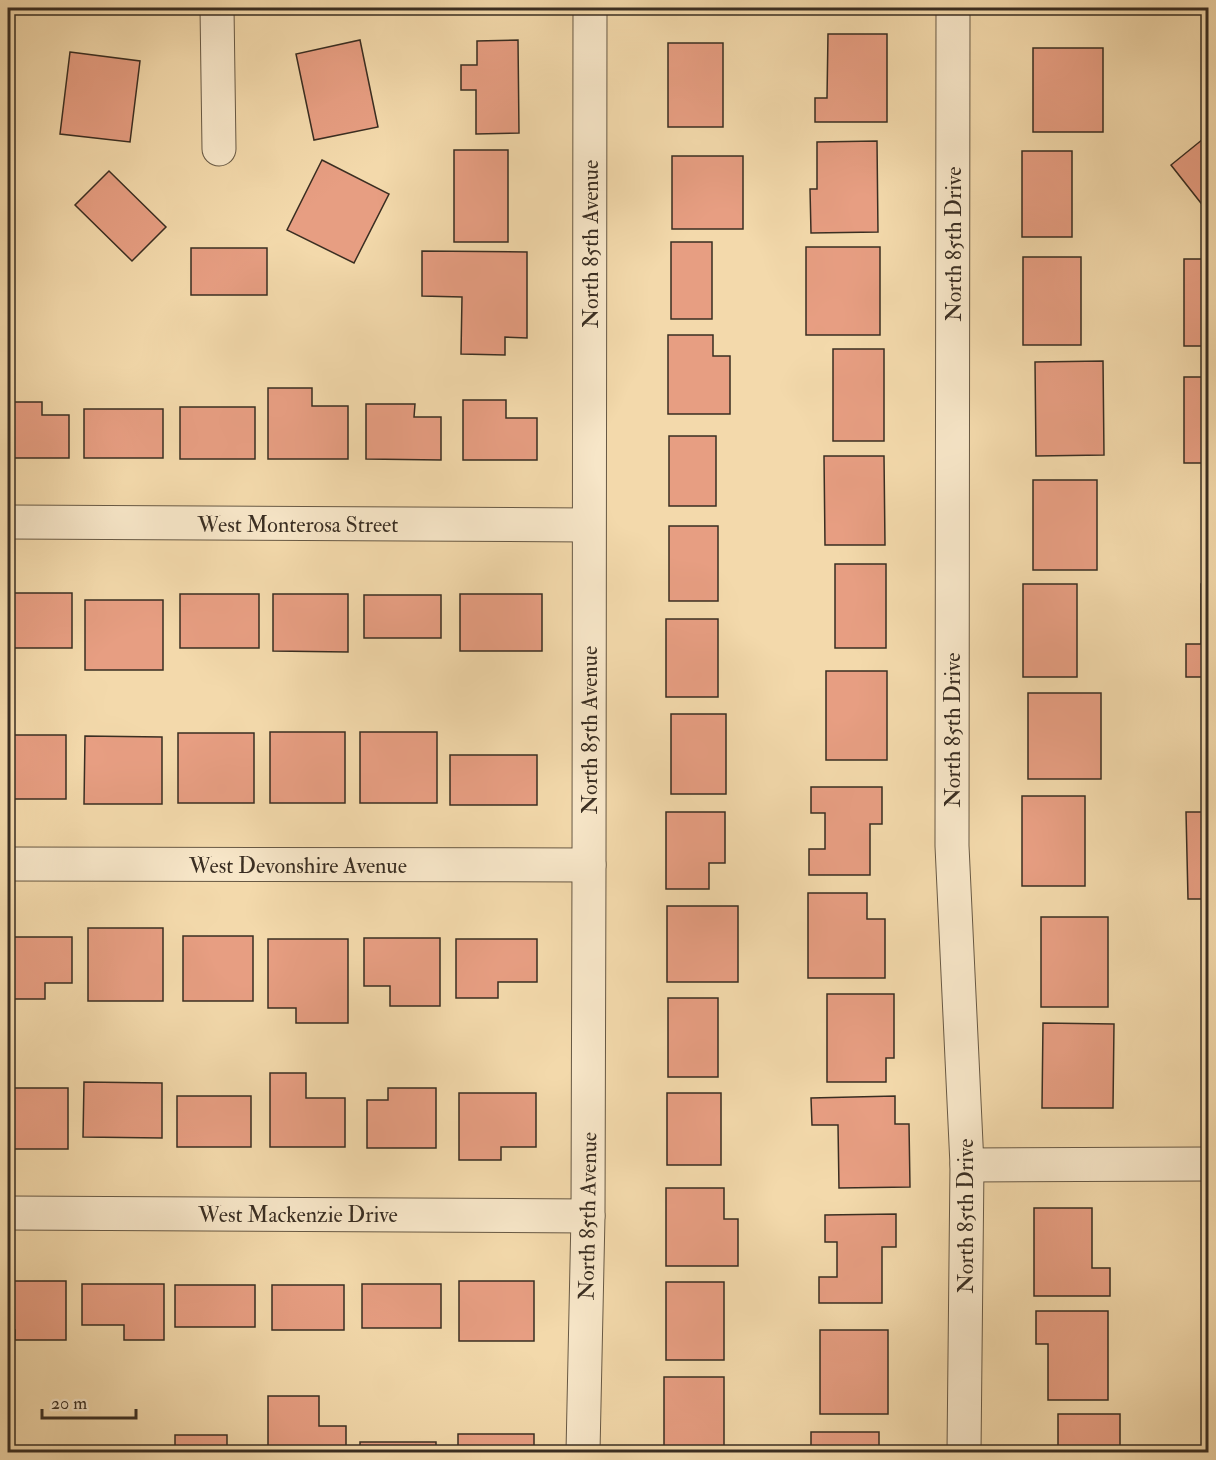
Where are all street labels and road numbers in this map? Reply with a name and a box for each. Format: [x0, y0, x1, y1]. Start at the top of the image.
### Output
street label: North 85th Avenue [577, 160, 605, 328]
street label: North 85th Drive [940, 167, 968, 321]
street label: West Monterosa Street [197, 511, 398, 539]
street label: North 85th Avenue [576, 646, 604, 814]
street label: North 85th Drive [939, 653, 967, 807]
street label: West Devonshire Avenue [188, 852, 407, 880]
street label: North 85th Avenue [573, 1132, 603, 1300]
street label: North 85th Drive [952, 1139, 980, 1293]
street label: West Mackenzie Drive [197, 1201, 398, 1229]

